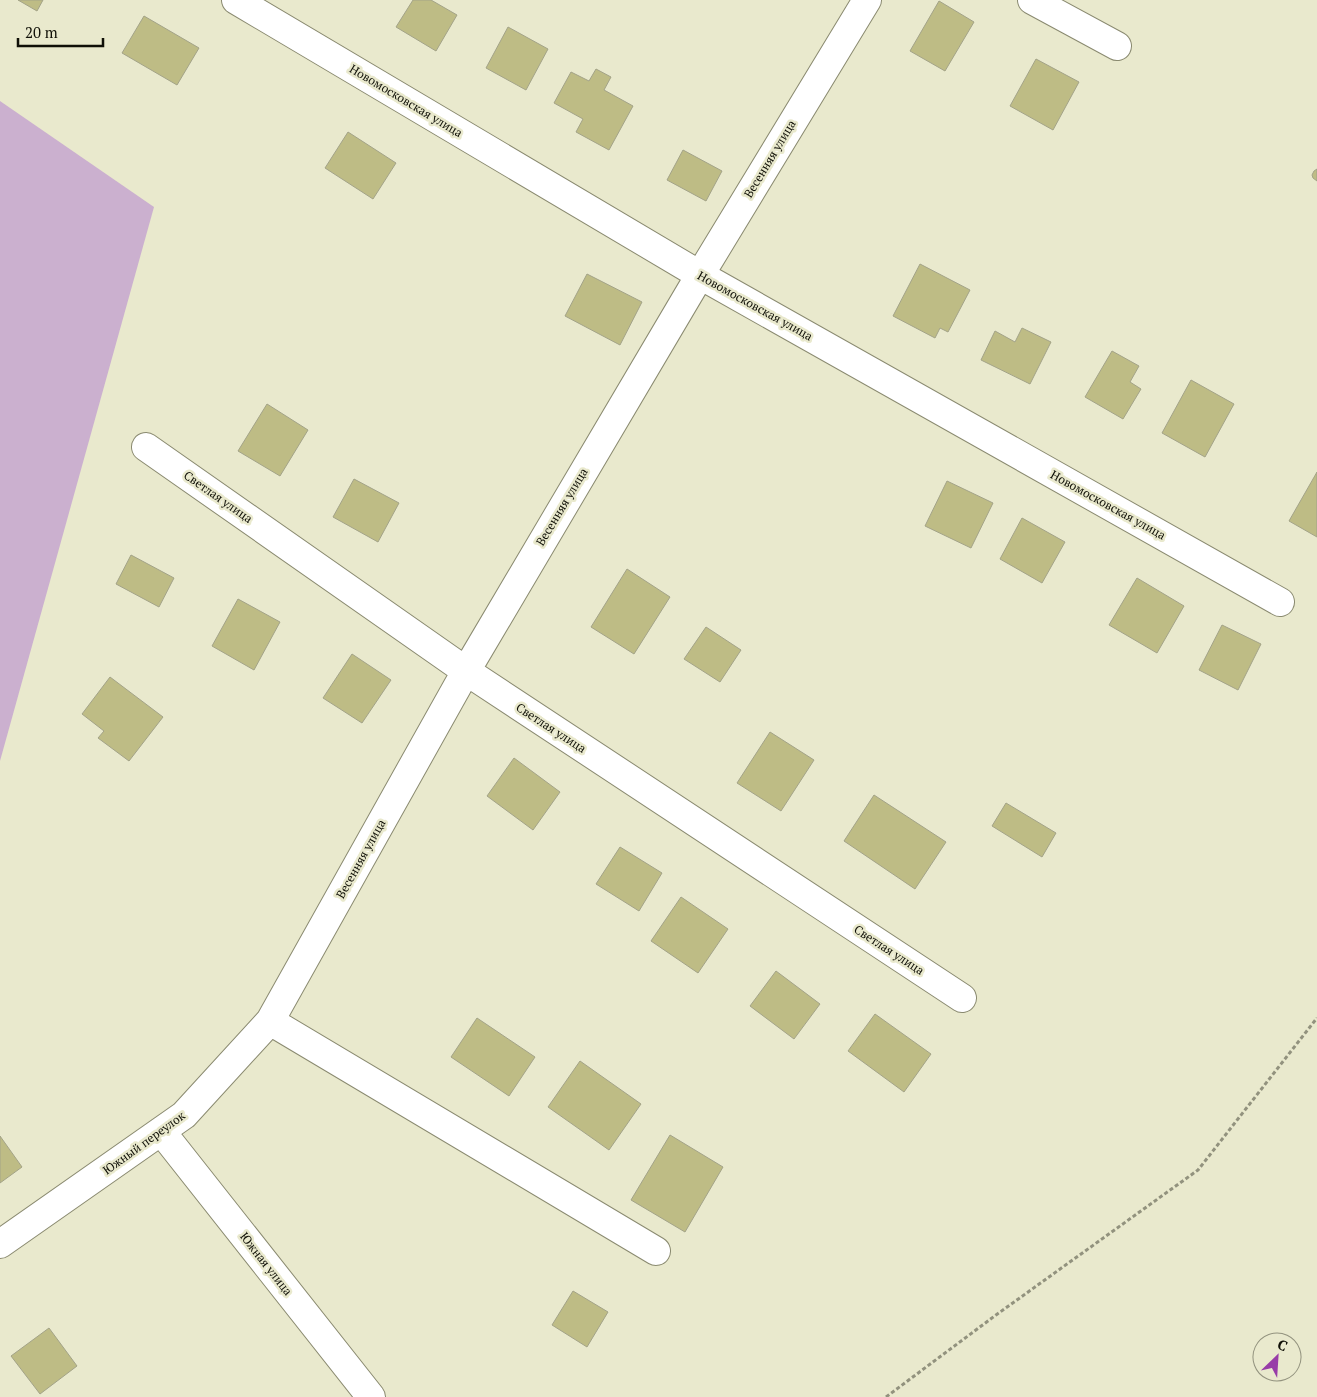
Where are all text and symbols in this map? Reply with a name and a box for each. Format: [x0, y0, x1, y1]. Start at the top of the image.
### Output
scale bar [18, 15, 102, 47]
text: 20 m [25, 22, 58, 42]
street label: Новомосковская улица [347, 61, 465, 140]
street label: Весенняя улица [740, 117, 799, 200]
street label: Новомосковская улица [695, 268, 815, 343]
street label: Весенняя улица [532, 465, 591, 548]
street label: Светлая улица [181, 467, 256, 526]
street label: Новомосковская улица [1048, 467, 1168, 542]
street label: Светлая улица [513, 699, 589, 756]
street label: Весенняя улица [333, 817, 389, 901]
street label: Светлая улица [851, 921, 927, 978]
street label: Южный переулок [100, 1107, 188, 1177]
street label: Южная улица [237, 1229, 296, 1298]
north arrow [1252, 1332, 1302, 1382]
text: С [1275, 1334, 1291, 1355]

